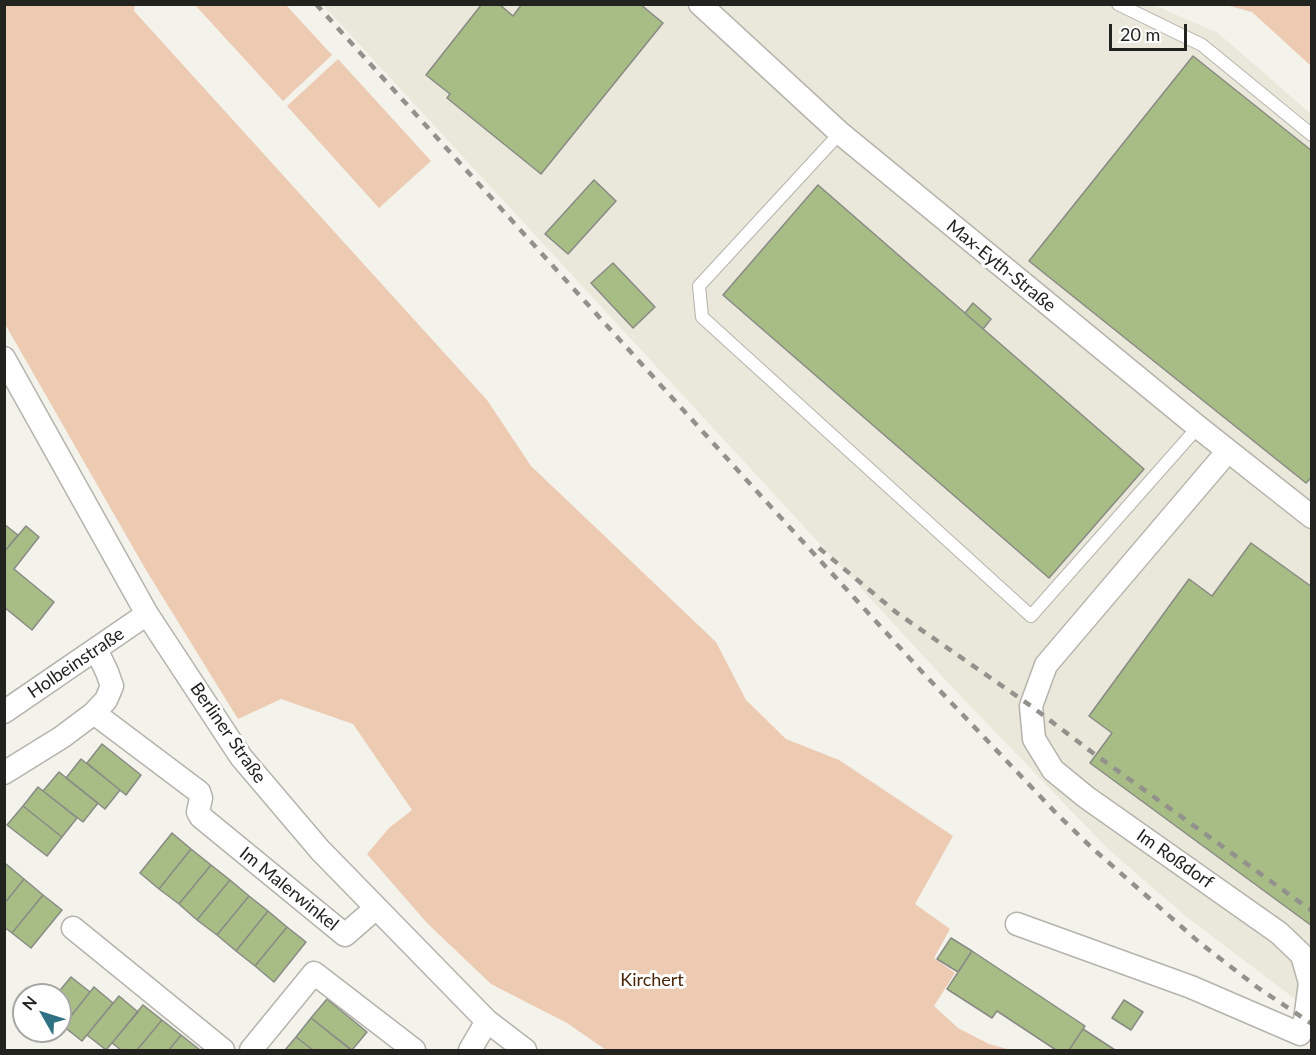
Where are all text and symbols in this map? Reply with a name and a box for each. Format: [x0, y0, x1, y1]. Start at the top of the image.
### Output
scale bar [1112, 12, 1190, 50]
text: 20 m [1120, 23, 1160, 45]
street label: Max-Eyth-Straße [942, 215, 1060, 317]
street label: Holbeinstraße [24, 623, 128, 703]
street label: Berliner Straße [185, 678, 271, 788]
street label: Im Roßdorf [1132, 825, 1218, 893]
street label: Im Malerwinkel [235, 843, 343, 935]
park label: Kirchert [620, 969, 684, 991]
north arrow [12, 983, 72, 1043]
text: N [18, 992, 40, 1013]

